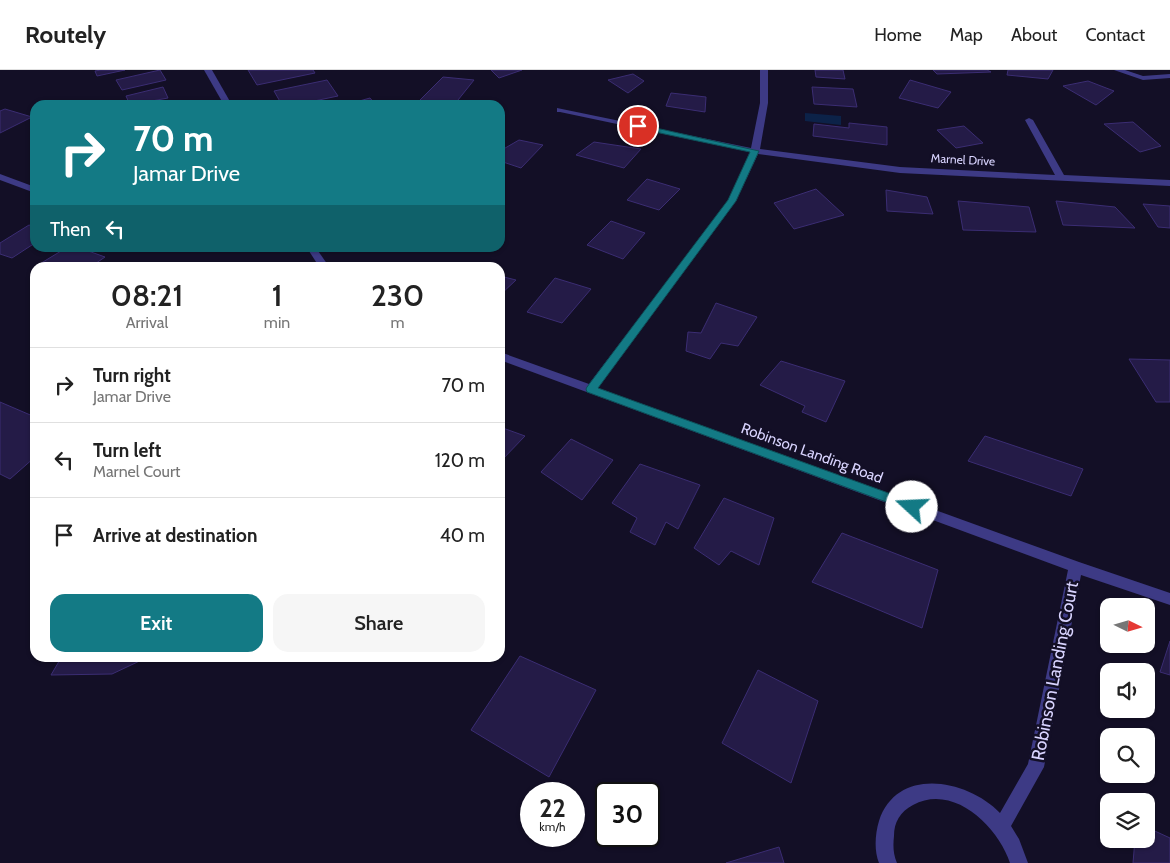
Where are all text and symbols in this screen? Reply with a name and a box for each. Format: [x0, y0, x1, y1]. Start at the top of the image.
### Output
text: Routely [25, 20, 106, 49]
text: Home [874, 24, 922, 46]
text: Map [950, 24, 983, 46]
text: About [1011, 24, 1057, 46]
text: Contact [1085, 24, 1145, 46]
pin [617, 105, 659, 147]
icon: arrive [624, 112, 652, 140]
text: 70 m [133, 117, 214, 160]
icon: right [50, 120, 115, 185]
street label: Marnel Drive [930, 150, 996, 169]
text: Jamar Drive [133, 160, 240, 187]
icon: left [101, 215, 129, 243]
text: Then [50, 218, 91, 241]
text: 08:21 [111, 277, 183, 314]
text: 1 [272, 277, 282, 314]
text: 230 [371, 277, 424, 314]
text: Arrival [126, 313, 168, 332]
text: min [264, 313, 290, 332]
text: m [391, 313, 405, 332]
text: Turn right [93, 364, 171, 387]
icon: right [50, 371, 78, 399]
text: 70 m [441, 374, 485, 397]
text: Jamar Drive [93, 387, 171, 406]
street label: Robinson Landing Road [739, 419, 885, 487]
text: Turn left [93, 439, 161, 462]
icon: left [50, 446, 78, 474]
text: 120 m [435, 449, 485, 472]
text: Marnel Court [93, 462, 180, 481]
position arrow [885, 480, 937, 532]
icon: arrive [50, 521, 78, 549]
text: Arrive at destination [93, 524, 257, 547]
text: 40 m [440, 524, 485, 547]
street label: Robinson Landing Court [1027, 579, 1083, 763]
button: Exit [50, 594, 263, 652]
button: Share [273, 594, 485, 652]
north arrow [1100, 598, 1155, 652]
map controls [1100, 598, 1155, 848]
button: sound [1100, 663, 1155, 718]
button: search [1100, 728, 1155, 783]
speed limit sign: 30 [595, 782, 660, 847]
text: 22 [539, 793, 566, 823]
button: layers [1100, 793, 1155, 848]
text: km/h [539, 819, 566, 834]

